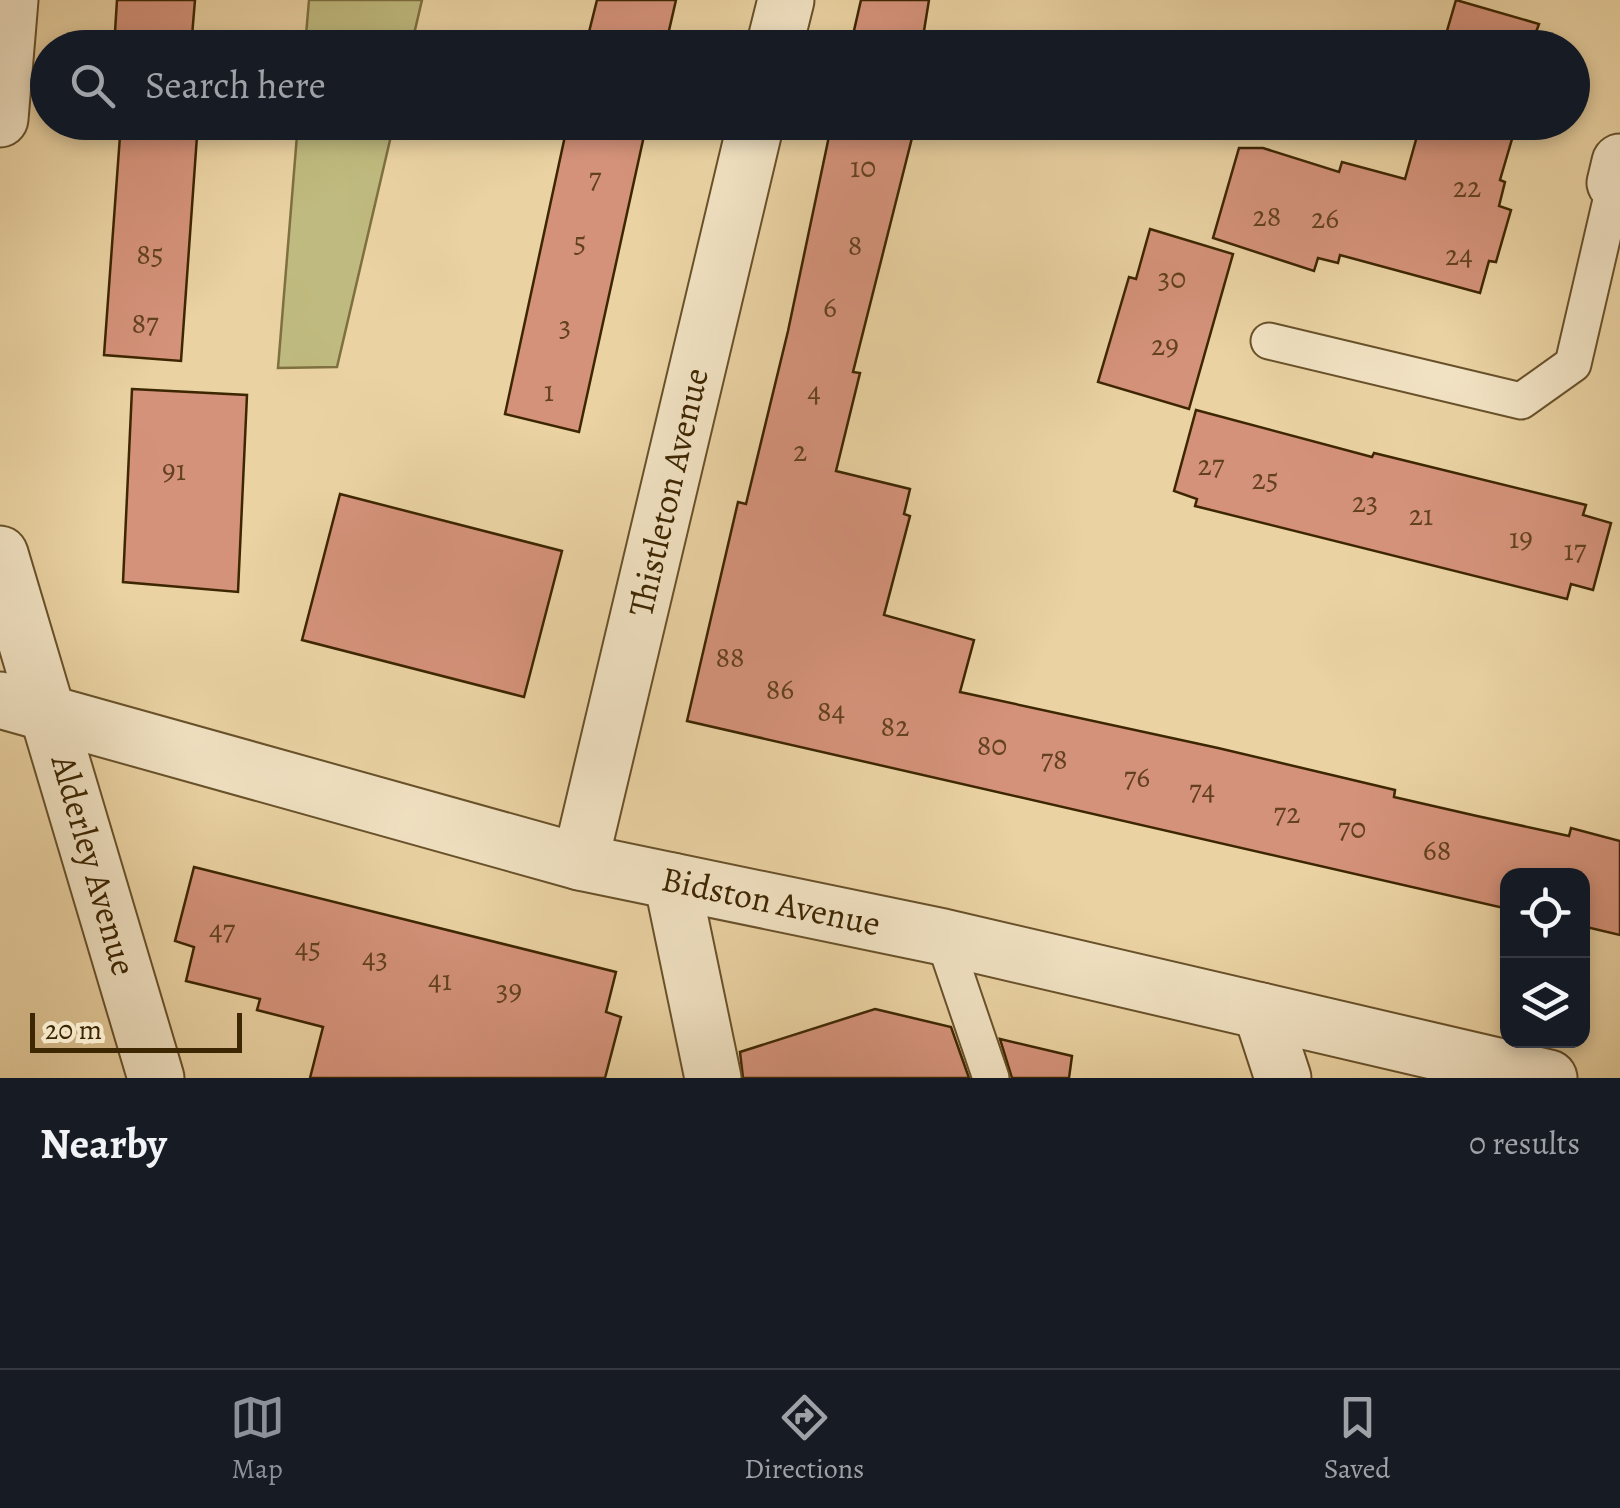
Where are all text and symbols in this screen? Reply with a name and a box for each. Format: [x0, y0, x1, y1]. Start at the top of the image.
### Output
search box [30, 30, 1590, 140]
icon: search [65, 58, 120, 113]
text: Search here [145, 59, 326, 111]
house number: 10 [850, 147, 876, 187]
house number: 7 [589, 158, 602, 198]
house number: 22 [1453, 167, 1481, 207]
house number: 28 [1253, 196, 1281, 236]
house number: 26 [1311, 198, 1339, 238]
house number: 5 [574, 222, 586, 262]
house number: 8 [848, 225, 862, 265]
house number: 85 [136, 234, 164, 274]
house number: 24 [1445, 235, 1473, 275]
house number: 30 [1158, 258, 1186, 298]
house number: 6 [823, 287, 837, 327]
house number: 87 [131, 303, 159, 343]
house number: 3 [559, 306, 571, 346]
house number: 29 [1151, 325, 1179, 365]
street label: Thistleton Avenue [616, 363, 720, 621]
house number: 1 [544, 371, 554, 411]
house number: 4 [807, 372, 821, 412]
house number: 2 [793, 431, 807, 471]
house number: 27 [1198, 445, 1225, 485]
house number: 91 [162, 450, 186, 490]
house number: 25 [1251, 459, 1279, 499]
house number: 23 [1352, 482, 1378, 522]
house number: 21 [1409, 495, 1433, 535]
house number: 19 [1509, 518, 1533, 558]
house number: 17 [1564, 530, 1587, 570]
house number: 88 [715, 637, 745, 677]
house number: 86 [766, 669, 794, 709]
house number: 84 [817, 691, 845, 731]
house number: 82 [881, 706, 909, 746]
house number: 80 [977, 725, 1007, 765]
house number: 78 [1040, 739, 1068, 779]
street label: Alderley Avenue [39, 748, 148, 981]
house number: 76 [1124, 757, 1150, 797]
house number: 74 [1189, 770, 1215, 810]
house number: 72 [1274, 793, 1300, 833]
house number: 70 [1338, 808, 1366, 848]
house number: 68 [1423, 830, 1451, 870]
street label: Bidston Avenue [657, 854, 885, 948]
map controls [1500, 868, 1590, 1048]
button: locate [1500, 868, 1590, 958]
house number: 47 [209, 910, 235, 950]
house number: 45 [295, 928, 321, 968]
house number: 43 [362, 938, 388, 978]
button: layers [1500, 958, 1590, 1048]
house number: 41 [428, 960, 452, 1000]
house number: 39 [496, 970, 522, 1010]
scale bar [30, 1008, 242, 1052]
text: 20 m [45, 1011, 102, 1049]
text: Nearby [40, 1115, 167, 1172]
text: 0 results [1469, 1121, 1580, 1165]
tab: Map [230, 1390, 285, 1488]
tab: Directions [744, 1390, 864, 1488]
tab: Saved [1324, 1390, 1390, 1488]

